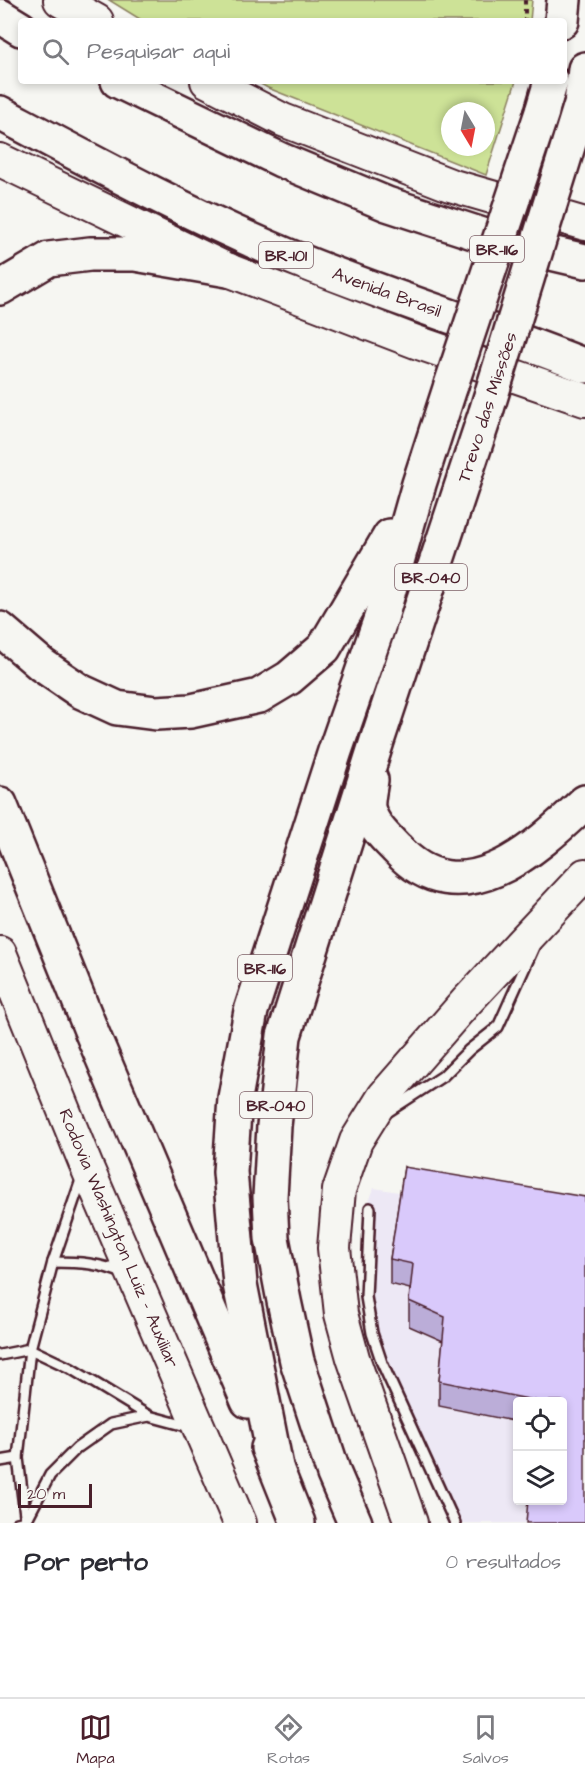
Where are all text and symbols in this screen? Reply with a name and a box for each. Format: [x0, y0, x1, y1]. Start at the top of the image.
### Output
search box [18, 18, 567, 84]
icon: search [39, 35, 72, 68]
text: Pesquisar aqui [87, 36, 230, 67]
north arrow [441, 102, 495, 156]
road number: BR-116 [470, 236, 524, 262]
road number: BR-101 [259, 242, 313, 268]
street label: Avenida Brasil [329, 261, 445, 324]
street label: Trevo das Missões [451, 329, 524, 486]
road number: BR-040 [395, 564, 467, 590]
road number: BR-116 [238, 955, 292, 981]
road number: BR-040 [240, 1092, 312, 1118]
street label: Rodovia Washington Luiz - Auxiliar [52, 1105, 185, 1372]
map controls [513, 1397, 567, 1505]
button: locate [513, 1397, 567, 1451]
button: layers [513, 1451, 567, 1505]
scale bar [18, 1481, 92, 1508]
text: 20 m [27, 1483, 65, 1505]
text: Por perto [24, 1544, 148, 1580]
text: 0 resultados [445, 1548, 561, 1576]
tab: Mapa [76, 1711, 115, 1769]
tab: Rotas [267, 1711, 310, 1769]
tab: Salvos [463, 1711, 509, 1769]

